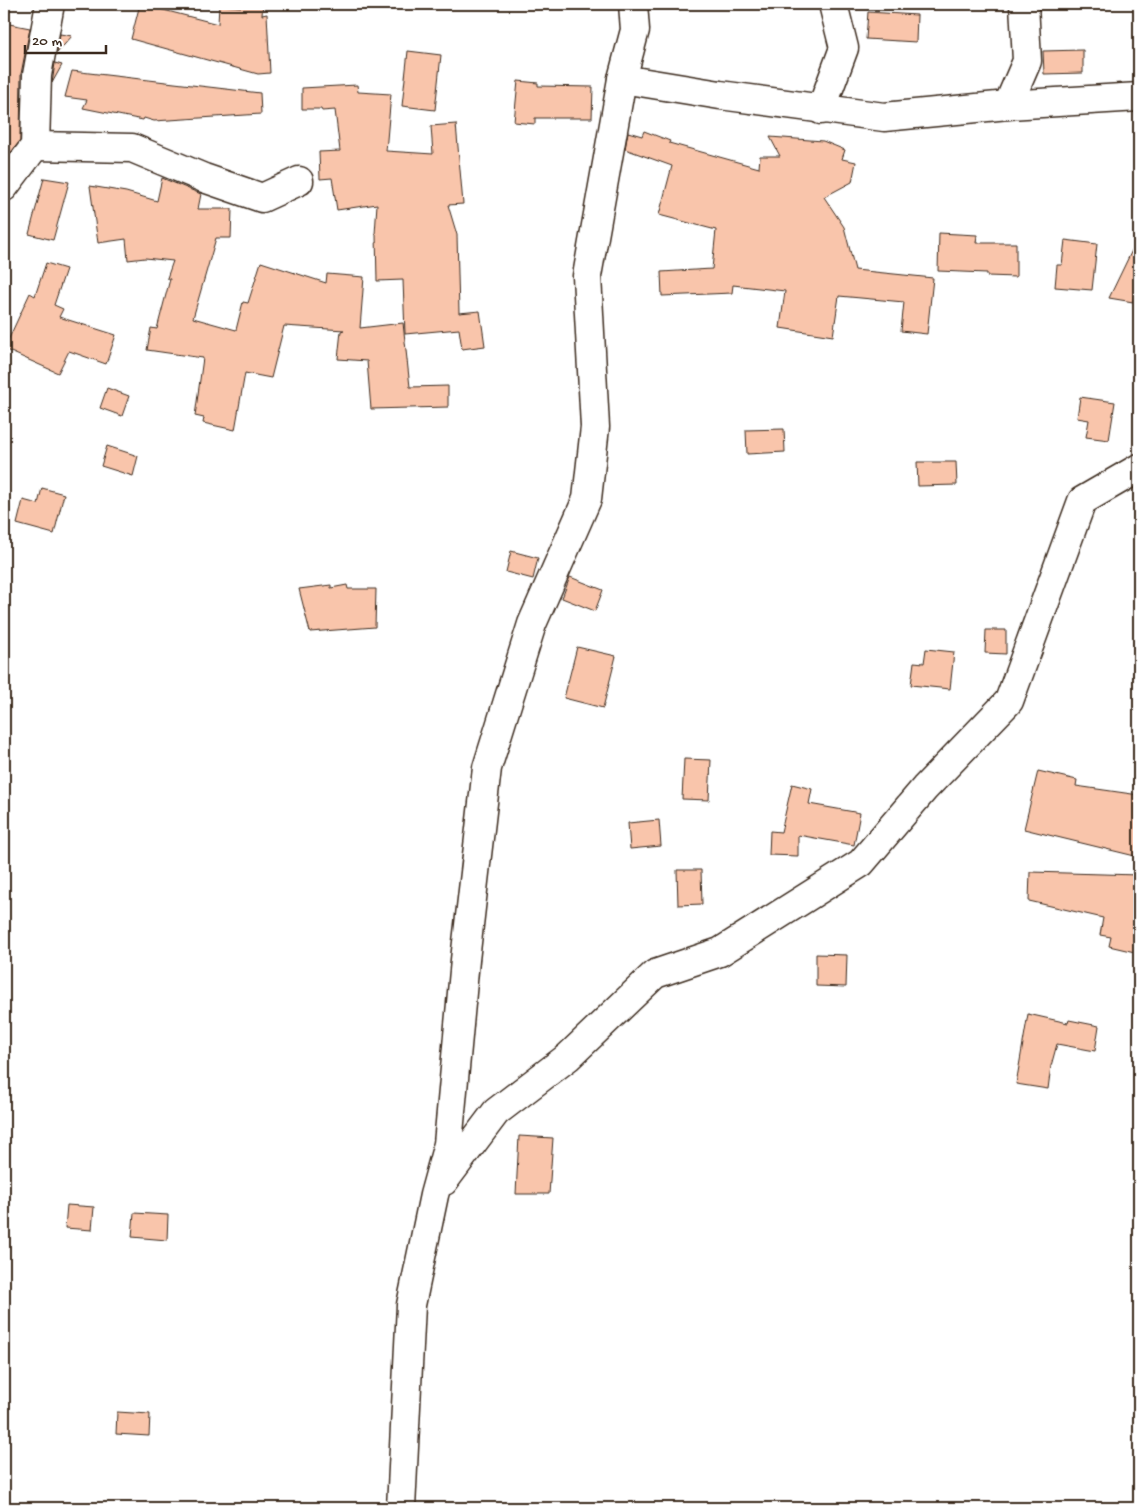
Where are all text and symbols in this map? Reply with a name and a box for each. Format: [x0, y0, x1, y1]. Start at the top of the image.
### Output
scale bar [25, 22, 106, 54]
text: 20 m [32, 33, 62, 51]

